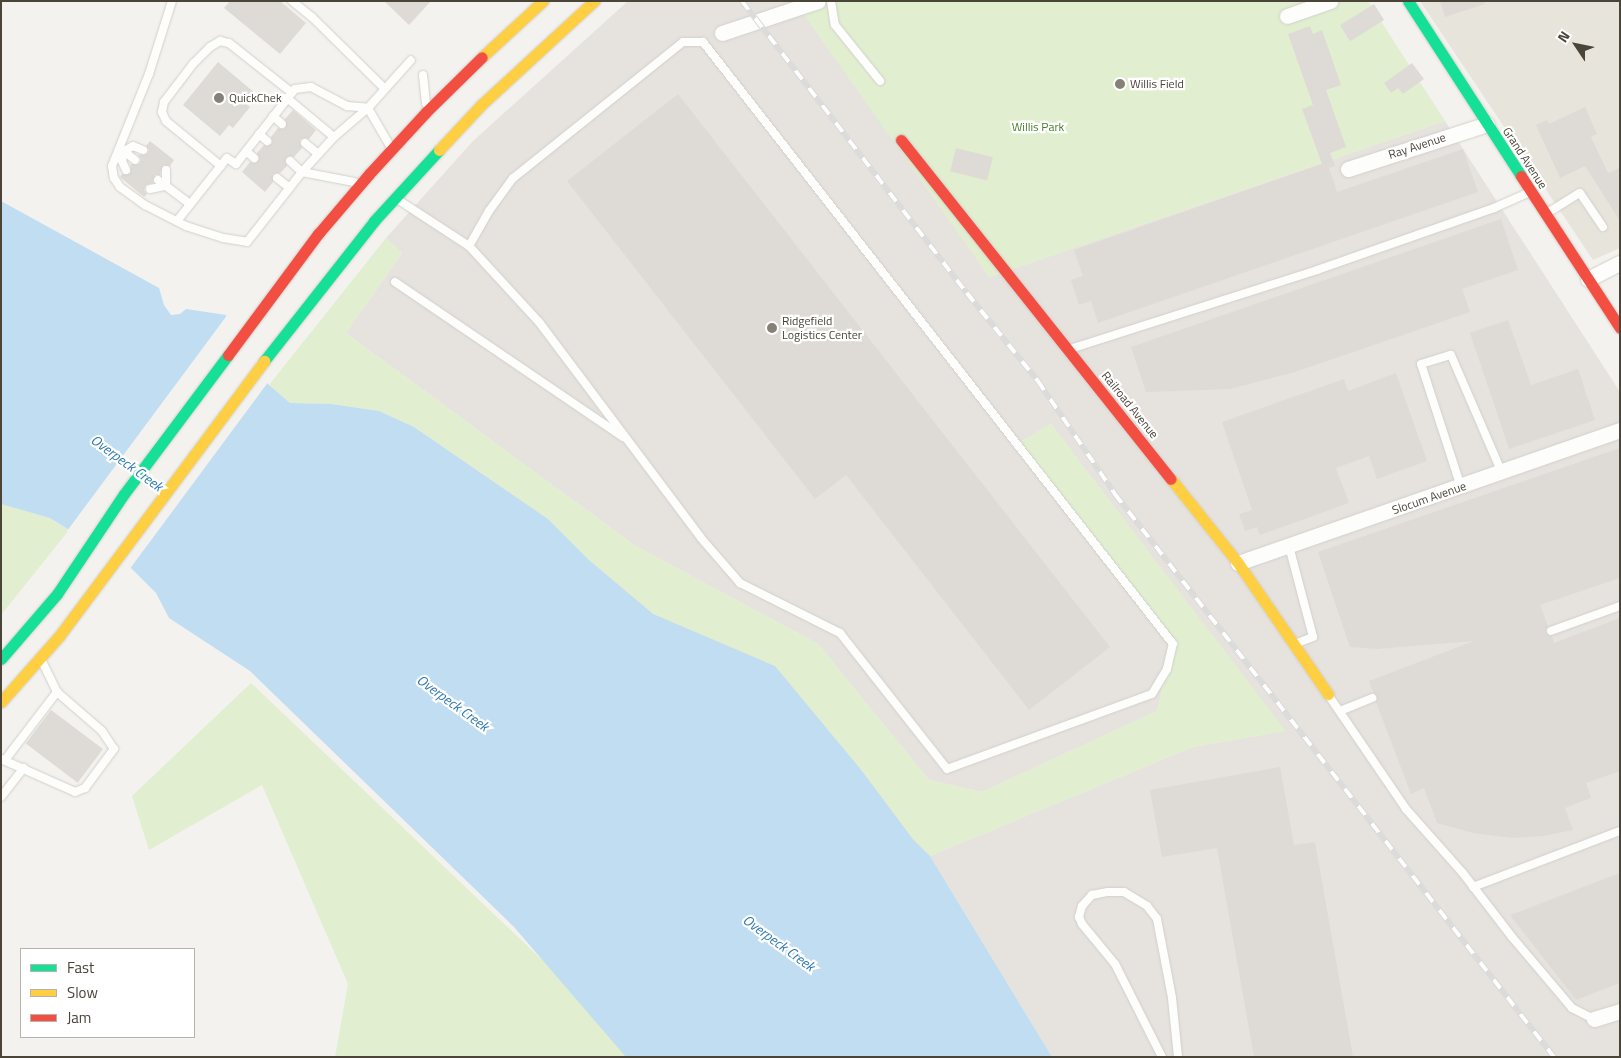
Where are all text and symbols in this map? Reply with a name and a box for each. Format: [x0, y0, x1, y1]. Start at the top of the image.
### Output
north arrow [1551, 20, 1601, 70]
text: N [1552, 26, 1575, 46]
place label: Willis Field [1130, 77, 1184, 91]
marker: Willis Field [1114, 78, 1126, 90]
place label: QuickChek [229, 91, 282, 105]
marker: QuickChek [213, 92, 225, 104]
park label: Willis Park [1012, 120, 1064, 134]
street label: Grand Avenue [1500, 125, 1550, 191]
street label: Ray Avenue [1387, 130, 1447, 162]
place label: Ridgefield Logistics Center [782, 314, 862, 342]
marker: Ridgefield Logistics Center [766, 322, 778, 334]
street label: Railroad Avenue [1099, 369, 1161, 441]
water label: Overpeck Creek [88, 431, 166, 495]
street label: Slocum Avenue [1390, 479, 1468, 517]
water label: Overpeck Creek [414, 671, 492, 735]
water label: Overpeck Creek [740, 911, 818, 975]
legend [20, 948, 195, 1038]
text: Fast [67, 956, 94, 979]
text: Slow [67, 981, 98, 1004]
text: Jam [67, 1006, 91, 1029]

